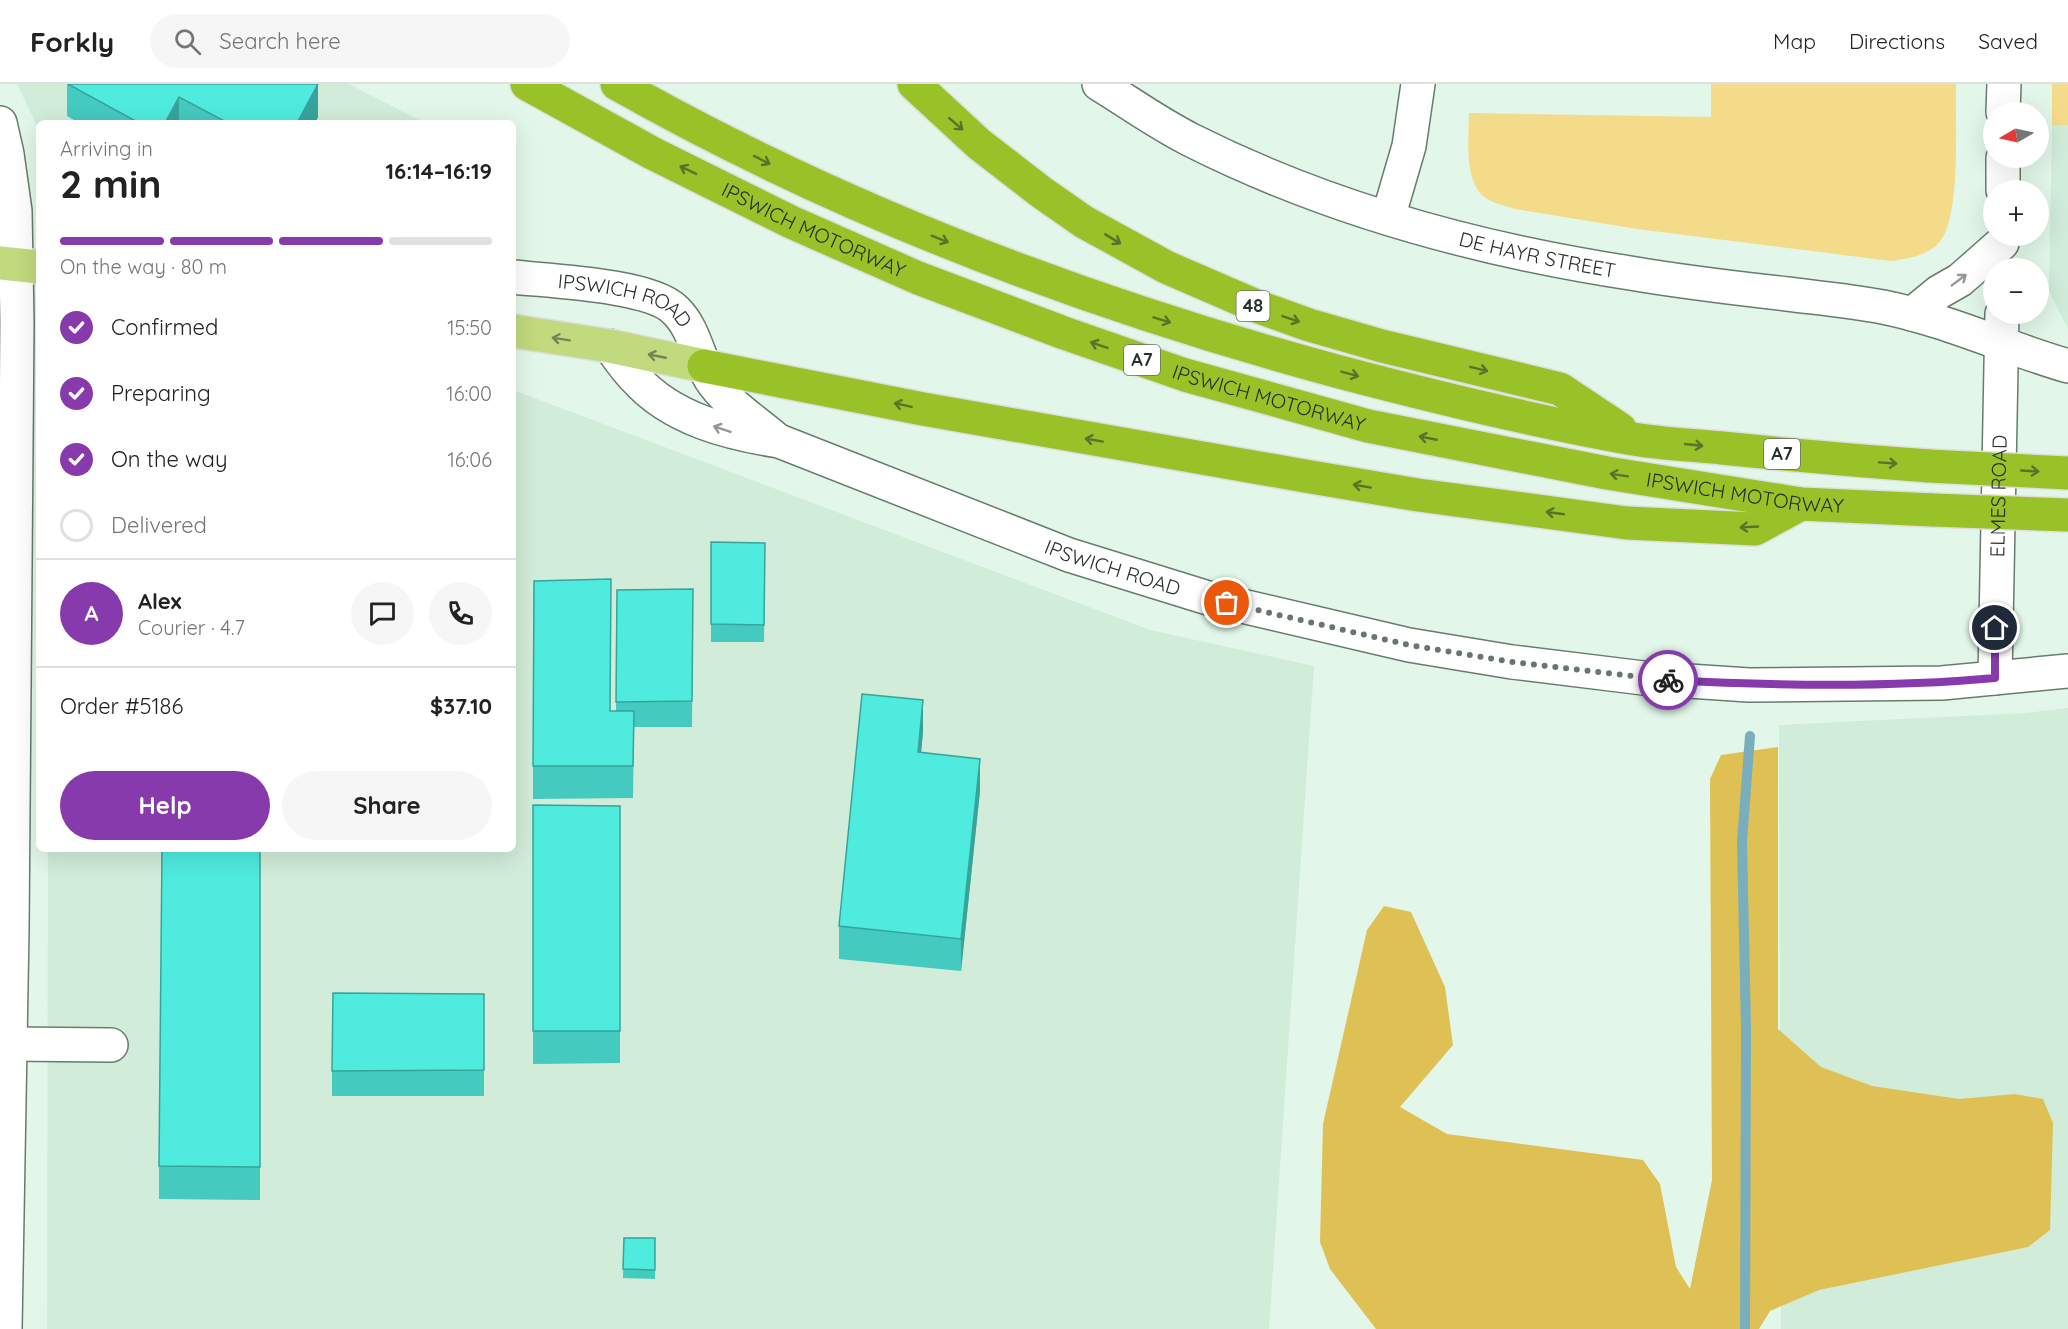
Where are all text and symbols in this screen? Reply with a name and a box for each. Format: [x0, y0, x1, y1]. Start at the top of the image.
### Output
search box [150, 14, 570, 68]
text: Forkly [30, 24, 114, 59]
icon: search [171, 25, 204, 58]
text: Search here [219, 27, 341, 55]
text: Map [1773, 28, 1816, 54]
text: Directions [1849, 28, 1945, 54]
text: Saved [1978, 28, 2038, 54]
north arrow [1983, 102, 2049, 168]
map controls [1983, 102, 2049, 324]
one-way arrow [948, 117, 963, 131]
text: Arriving in [60, 136, 153, 161]
one-way arrow [753, 154, 771, 166]
text: 16:14–16:19 [386, 157, 492, 185]
text: 2 min [60, 159, 162, 208]
one-way arrow [679, 164, 697, 176]
street label: IPSWICH MOTORWAY [718, 177, 910, 283]
button: + [1983, 180, 2049, 246]
street label: DE HAYR STREET [1457, 226, 1618, 283]
one-way arrow [1104, 233, 1121, 245]
one-way arrow [930, 234, 949, 245]
text: On the way · 80 m [60, 254, 227, 279]
button: − [1983, 258, 2049, 324]
street label: IPSWICH ROAD [557, 268, 698, 332]
one-way arrow [1951, 274, 1967, 287]
road number: 48 [1236, 291, 1270, 321]
icon: check [60, 311, 93, 344]
text: Confirmed [111, 313, 218, 341]
one-way arrow [1281, 314, 1300, 325]
text: 15:50 [447, 315, 492, 340]
one-way arrow [1152, 315, 1171, 326]
one-way arrow [552, 333, 572, 344]
one-way arrow [1090, 339, 1109, 350]
road number: A7 [1124, 345, 1160, 375]
one-way arrow [648, 350, 667, 361]
street label: IPSWICH MOTORWAY [1169, 359, 1369, 437]
one-way arrow [1469, 364, 1488, 376]
one-way arrow [1340, 369, 1359, 381]
icon: check [60, 377, 93, 410]
text: Preparing [111, 379, 211, 407]
text: 16:00 [446, 381, 492, 406]
one-way arrow [893, 399, 913, 410]
one-way arrow [713, 422, 732, 433]
one-way arrow [1418, 432, 1438, 443]
one-way arrow [1085, 434, 1105, 445]
street label: ELMES ROAD [1984, 435, 2012, 557]
road number: A7 [1764, 439, 1800, 469]
one-way arrow [1683, 440, 1703, 451]
icon: check [60, 443, 93, 476]
text: On the way [111, 445, 227, 473]
text: 16:06 [447, 447, 492, 472]
one-way arrow [1878, 458, 1898, 469]
one-way arrow [2019, 465, 2039, 476]
street label: IPSWICH MOTORWAY [1644, 466, 1844, 518]
one-way arrow [1610, 470, 1629, 481]
one-way arrow [1352, 480, 1372, 491]
one-way arrow [1545, 508, 1565, 519]
text: Delivered [111, 511, 207, 539]
one-way arrow [1739, 522, 1759, 533]
street label: IPSWICH ROAD [1041, 534, 1184, 601]
pin [1201, 577, 1252, 628]
button: chat [351, 582, 414, 645]
button: phone [429, 582, 492, 645]
icon: bag [1210, 586, 1243, 619]
text: Alex [138, 587, 181, 615]
text: A [84, 599, 99, 627]
pin [1969, 602, 2020, 653]
icon: home [1978, 611, 2011, 644]
text: Courier · 4.7 [138, 615, 245, 640]
courier [1638, 650, 1698, 710]
icon: bike [1652, 664, 1685, 697]
text: Order #5186 [60, 692, 183, 720]
text: $37.10 [430, 692, 492, 720]
button: Help [60, 771, 270, 840]
button: Share [282, 771, 492, 840]

